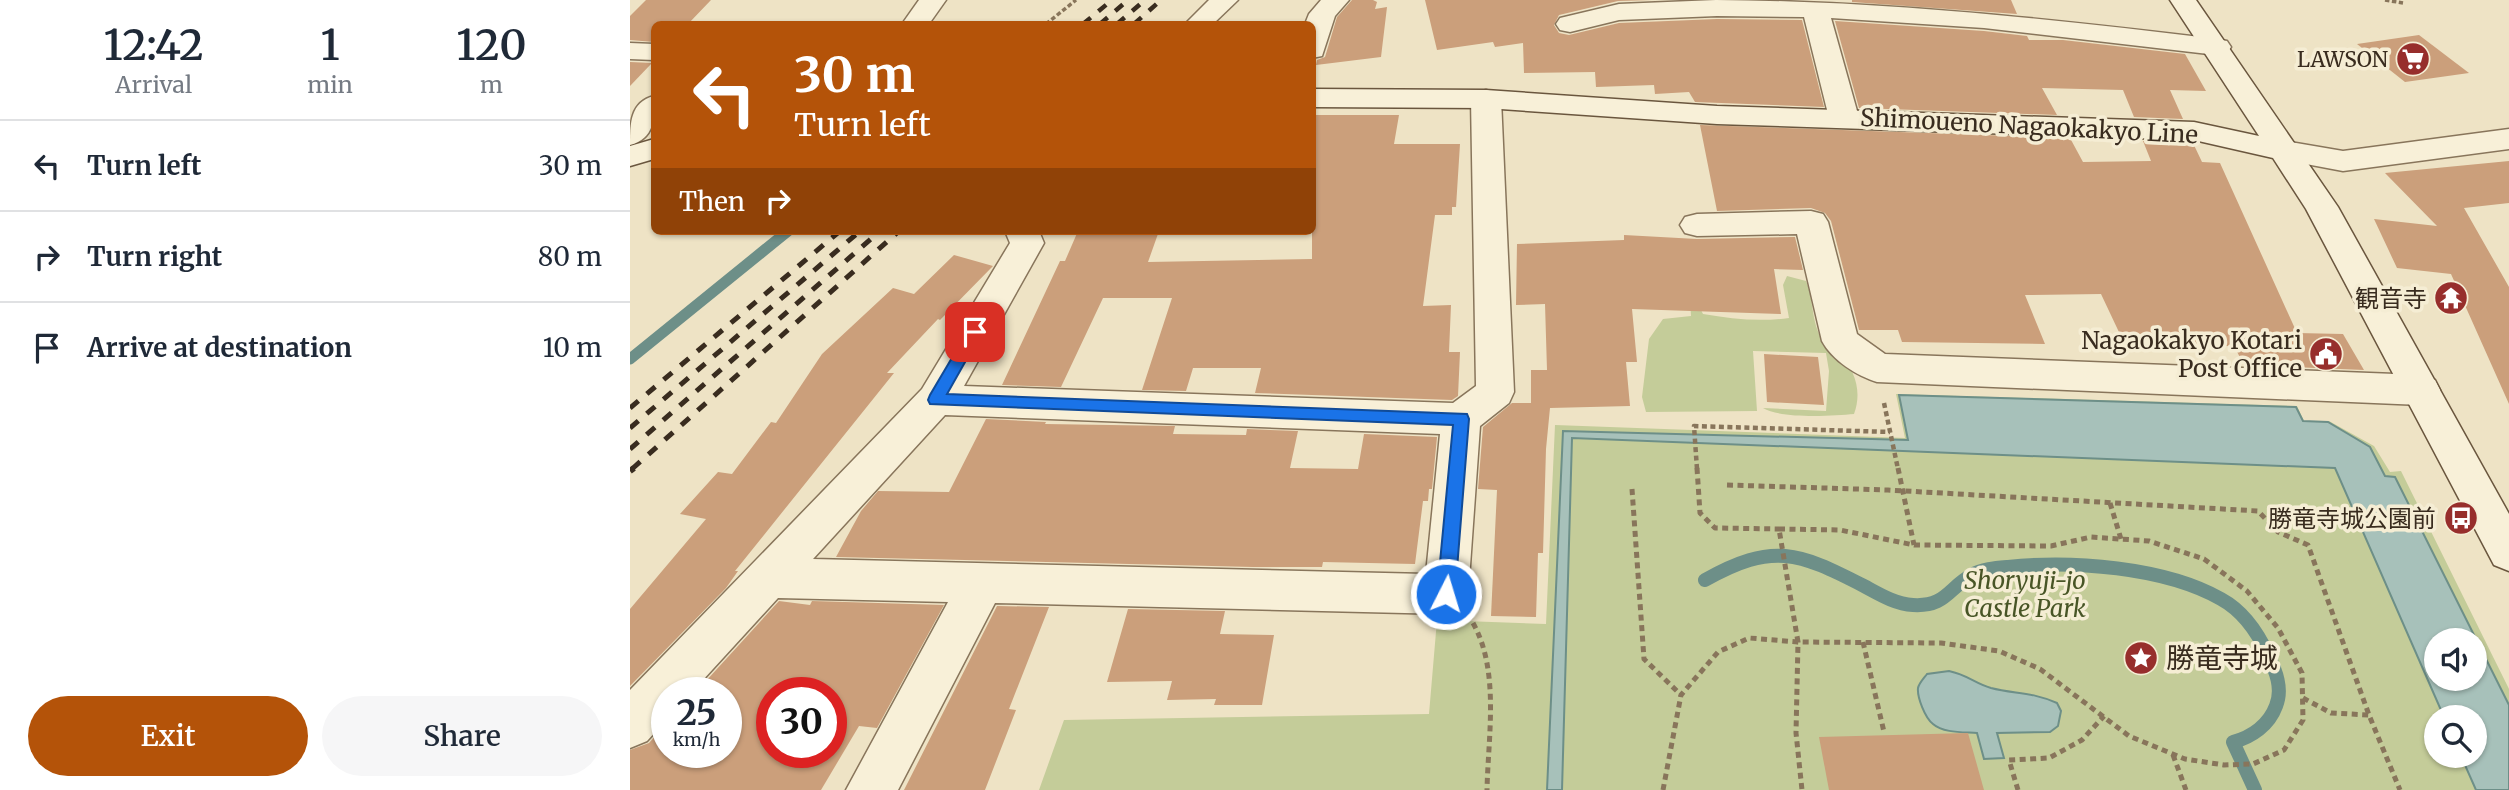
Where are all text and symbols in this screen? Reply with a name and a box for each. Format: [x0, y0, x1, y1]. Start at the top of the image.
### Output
text: 12:42 [103, 19, 204, 71]
text: 1 [321, 19, 340, 71]
text: 120 [456, 19, 527, 71]
supermarket icon: LAWSON [2394, 40, 2432, 78]
text: 30 m [794, 44, 915, 105]
place label: LAWSON [2297, 46, 2388, 73]
icon: left [679, 49, 770, 140]
text: Arrival [115, 70, 192, 99]
text: min [307, 70, 353, 99]
text: m [480, 70, 503, 99]
street label: Shimoueno Nagaokakyo Line [1859, 102, 2199, 150]
text: Turn left [794, 105, 931, 145]
icon: left [28, 147, 66, 185]
text: Turn left [87, 149, 201, 182]
text: 30 m [539, 149, 602, 182]
icon: right [759, 182, 797, 220]
text: Then [679, 185, 745, 218]
icon: right [28, 238, 66, 276]
text: Turn right [87, 240, 222, 273]
text: 80 m [538, 240, 602, 273]
temple icon: 観音寺 [2432, 279, 2470, 317]
place label: 観音寺 [2355, 283, 2427, 314]
pin [945, 302, 1005, 362]
icon: arrive [956, 313, 994, 351]
place label: Nagaokakyo Kotari Post Office [2081, 325, 2302, 384]
icon: arrive [28, 329, 66, 367]
text: Arrive at destination [87, 331, 352, 364]
text: 10 m [543, 331, 602, 364]
public building icon: Nagaokakyo Kotari Post Office [2307, 335, 2345, 373]
bus stop icon: 勝竜寺城公園前 [2442, 499, 2480, 537]
place label: 勝竜寺城公園前 [2268, 503, 2436, 534]
position arrow [1409, 557, 1483, 631]
park label: Shoryuji-jo Castle Park [1964, 565, 2086, 624]
map controls [2424, 628, 2487, 768]
button: sound [2424, 628, 2487, 691]
place icon: 勝竜寺城 [2122, 639, 2160, 677]
place label: 勝竜寺城 [2166, 640, 2278, 676]
speed limit sign: 30 [756, 677, 847, 768]
text: 25 [676, 691, 717, 735]
button: Exit [28, 696, 308, 776]
button: Share [322, 696, 602, 776]
button: search [2424, 705, 2487, 768]
text: km/h [673, 728, 720, 751]

